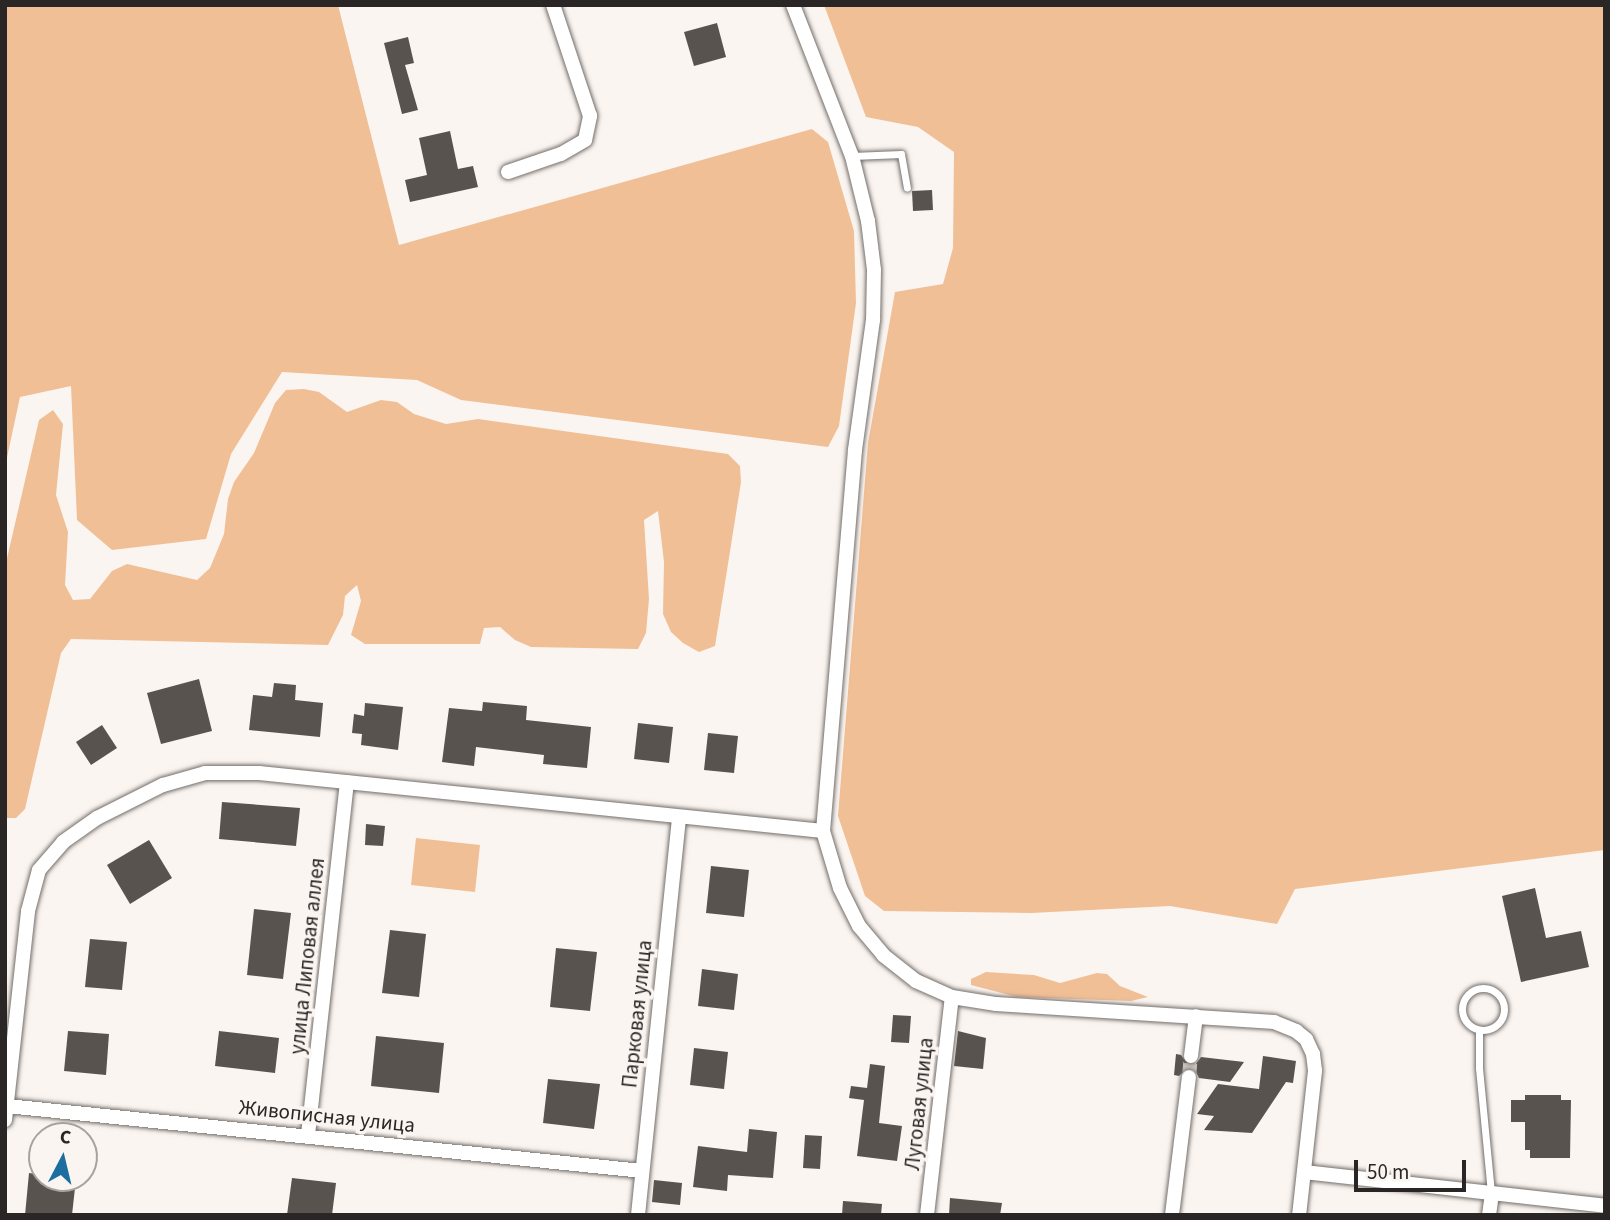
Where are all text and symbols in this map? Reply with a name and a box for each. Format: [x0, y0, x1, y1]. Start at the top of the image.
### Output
street label: улица Липовая аллея [284, 856, 330, 1056]
street label: Парковая улица [617, 939, 657, 1089]
street label: Луговая улица [899, 1036, 939, 1172]
street label: Живописная улица [238, 1094, 416, 1138]
north arrow [28, 1122, 98, 1192]
text: С [58, 1124, 73, 1152]
scale bar [1358, 1146, 1470, 1190]
text: 50 m [1367, 1157, 1409, 1187]

